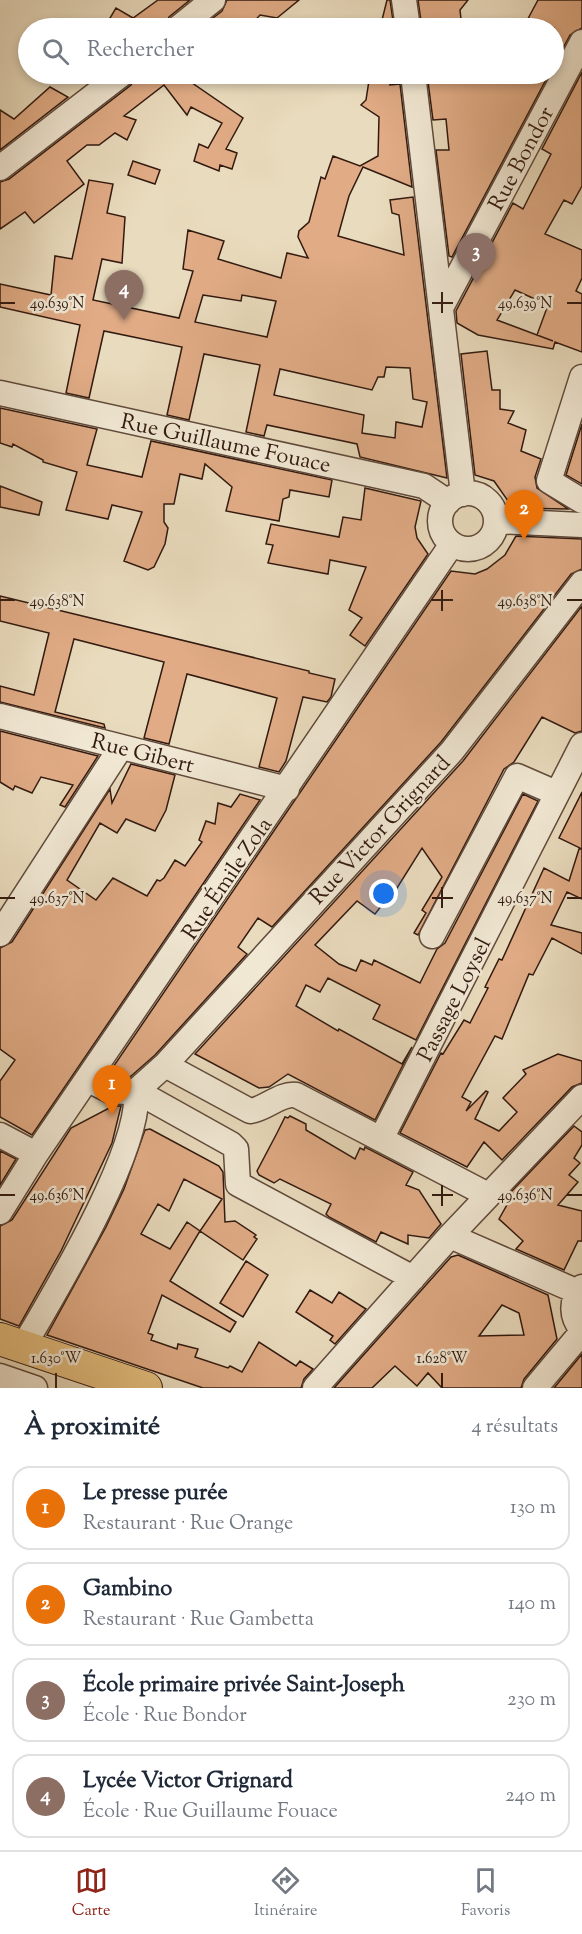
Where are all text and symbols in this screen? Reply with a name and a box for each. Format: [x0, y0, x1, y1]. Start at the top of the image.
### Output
search box [18, 18, 564, 84]
icon: search [39, 35, 72, 68]
text: Rechercher [87, 35, 194, 67]
street label: Rue Bondor [482, 102, 564, 217]
pin: 3 [456, 234, 496, 283]
pin: 4 [104, 270, 144, 320]
text: 49.639°N [30, 294, 84, 315]
text: 49.639°N [498, 294, 552, 315]
street label: Rue Guillaume Fouace [117, 407, 333, 483]
pin: 2 [504, 490, 544, 540]
text: 49.638°N [29, 592, 85, 613]
text: 49.638°N [497, 592, 553, 613]
street label: Rue Gibert [88, 727, 197, 783]
street label: Rue Victor Grignard [303, 749, 459, 913]
street label: Rue Émile Zola [175, 811, 281, 947]
your location [369, 879, 398, 908]
text: 49.637°N [29, 889, 85, 910]
text: 49.637°N [497, 889, 553, 910]
street label: Passage Loysel [411, 933, 501, 1068]
pin: 1 [92, 1066, 132, 1115]
text: 49.636°N [30, 1186, 84, 1207]
text: 49.636°N [498, 1186, 552, 1207]
text: 1.630°W [31, 1349, 81, 1370]
text: 1.628°W [417, 1349, 468, 1370]
text: À proximité [24, 1409, 160, 1446]
text: 4 résultats [472, 1413, 558, 1442]
text: Le presse purée [83, 1478, 228, 1510]
text: 1 [42, 1494, 49, 1523]
text: 130 m [510, 1494, 556, 1523]
text: Restaurant · Rue Orange [83, 1510, 293, 1539]
text: Gambino [83, 1574, 172, 1606]
text: 2 [41, 1590, 50, 1619]
text: 140 m [508, 1590, 556, 1619]
text: Restaurant · Rue Gambetta [83, 1606, 314, 1635]
text: École primaire privée Saint-Joseph [83, 1670, 405, 1702]
text: 3 [41, 1686, 50, 1715]
text: 230 m [507, 1686, 556, 1715]
text: École · Rue Bondor [83, 1702, 247, 1731]
text: Lycée Victor Grignard [83, 1766, 293, 1798]
text: 4 [40, 1782, 51, 1811]
text: 240 m [505, 1782, 556, 1811]
text: École · Rue Guillaume Fouace [83, 1798, 338, 1827]
tab: Carte [72, 1864, 111, 1923]
tab: Itinéraire [254, 1864, 317, 1923]
tab: Favoris [461, 1864, 510, 1923]

